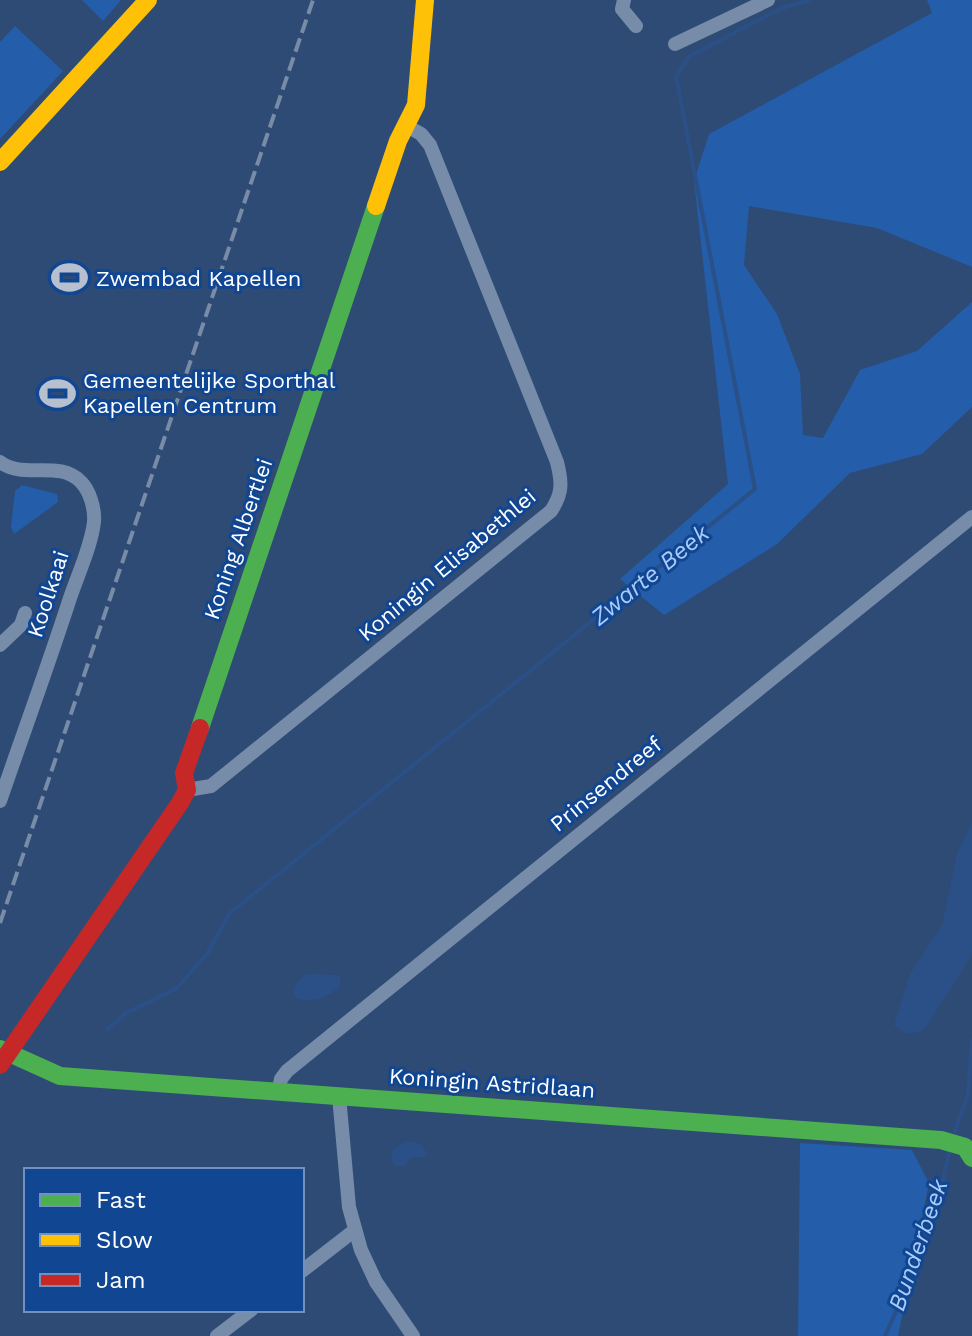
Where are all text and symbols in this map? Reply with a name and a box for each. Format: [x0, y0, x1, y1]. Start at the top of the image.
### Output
sports icon: Zwembad Kapellen [51, 259, 89, 297]
place label: Zwembad Kapellen [96, 266, 301, 291]
place label: Gemeentelijke Sporthal Kapellen Centrum [83, 368, 336, 418]
sports icon: Gemeentelijke Sporthal Kapellen Centrum [38, 374, 76, 412]
street label: Koning Albertlei [199, 455, 277, 623]
street label: Koningin Elisabethlei [353, 484, 541, 646]
water label: Zwarte Beek [585, 518, 715, 632]
street label: Koolkaai [22, 548, 74, 640]
street label: Prinsendreef [545, 731, 667, 837]
street label: Koningin Astridlaan [388, 1063, 596, 1103]
legend [24, 1168, 304, 1312]
water label: Bunderbeek [882, 1175, 954, 1314]
text: Fast [96, 1186, 146, 1214]
text: Slow [96, 1226, 153, 1254]
text: Jam [96, 1266, 146, 1294]

